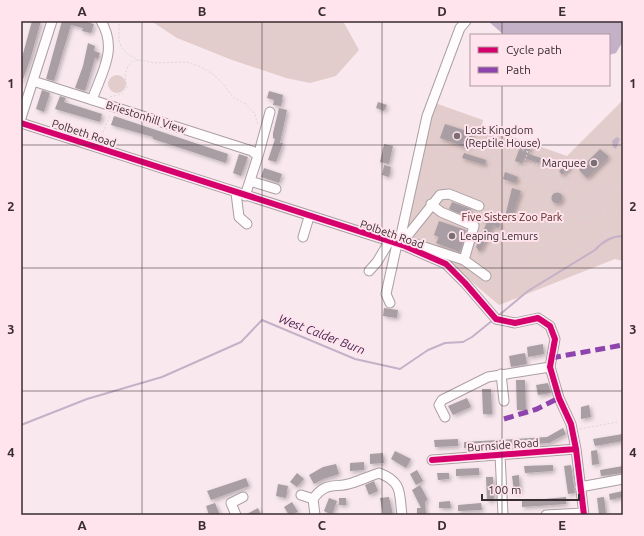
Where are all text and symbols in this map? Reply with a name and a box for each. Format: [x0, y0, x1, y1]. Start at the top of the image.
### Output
text: A [77, 4, 87, 18]
text: B [198, 4, 207, 18]
text: C [318, 4, 327, 18]
text: D [437, 4, 447, 18]
text: E [558, 4, 566, 18]
legend [470, 34, 610, 86]
text: Cycle path [506, 43, 562, 56]
text: Path [506, 63, 531, 76]
text: 1 [7, 76, 15, 90]
text: 1 [629, 76, 637, 90]
street label: Briestonhill View [104, 98, 188, 136]
street label: Polbeth Road [50, 117, 118, 149]
place label: Lost Kingdom (Reptile House) [465, 124, 541, 150]
marker: Lost Kingdom (Reptile House) [452, 131, 462, 141]
place label: Marquee [542, 157, 586, 169]
marker: Marquee [589, 158, 599, 168]
text: 2 [7, 199, 15, 213]
text: 2 [629, 199, 637, 213]
park label: Five Sisters Zoo Park [462, 211, 563, 223]
street label: Polbeth Road [358, 217, 426, 251]
place label: Leaping Lemurs [460, 230, 538, 242]
marker: Leaping Lemurs [447, 231, 457, 241]
water label: West Calder Burn [277, 312, 367, 356]
text: 3 [7, 322, 15, 336]
text: 3 [629, 322, 637, 336]
street label: Burnside Road [467, 437, 539, 453]
text: 4 [7, 445, 15, 459]
text: 4 [629, 445, 637, 459]
scale bar [482, 476, 579, 502]
text: 100 m [488, 483, 521, 496]
text: A [77, 518, 87, 532]
text: B [198, 518, 207, 532]
text: C [318, 518, 327, 532]
text: D [437, 518, 447, 532]
text: E [558, 518, 566, 532]

